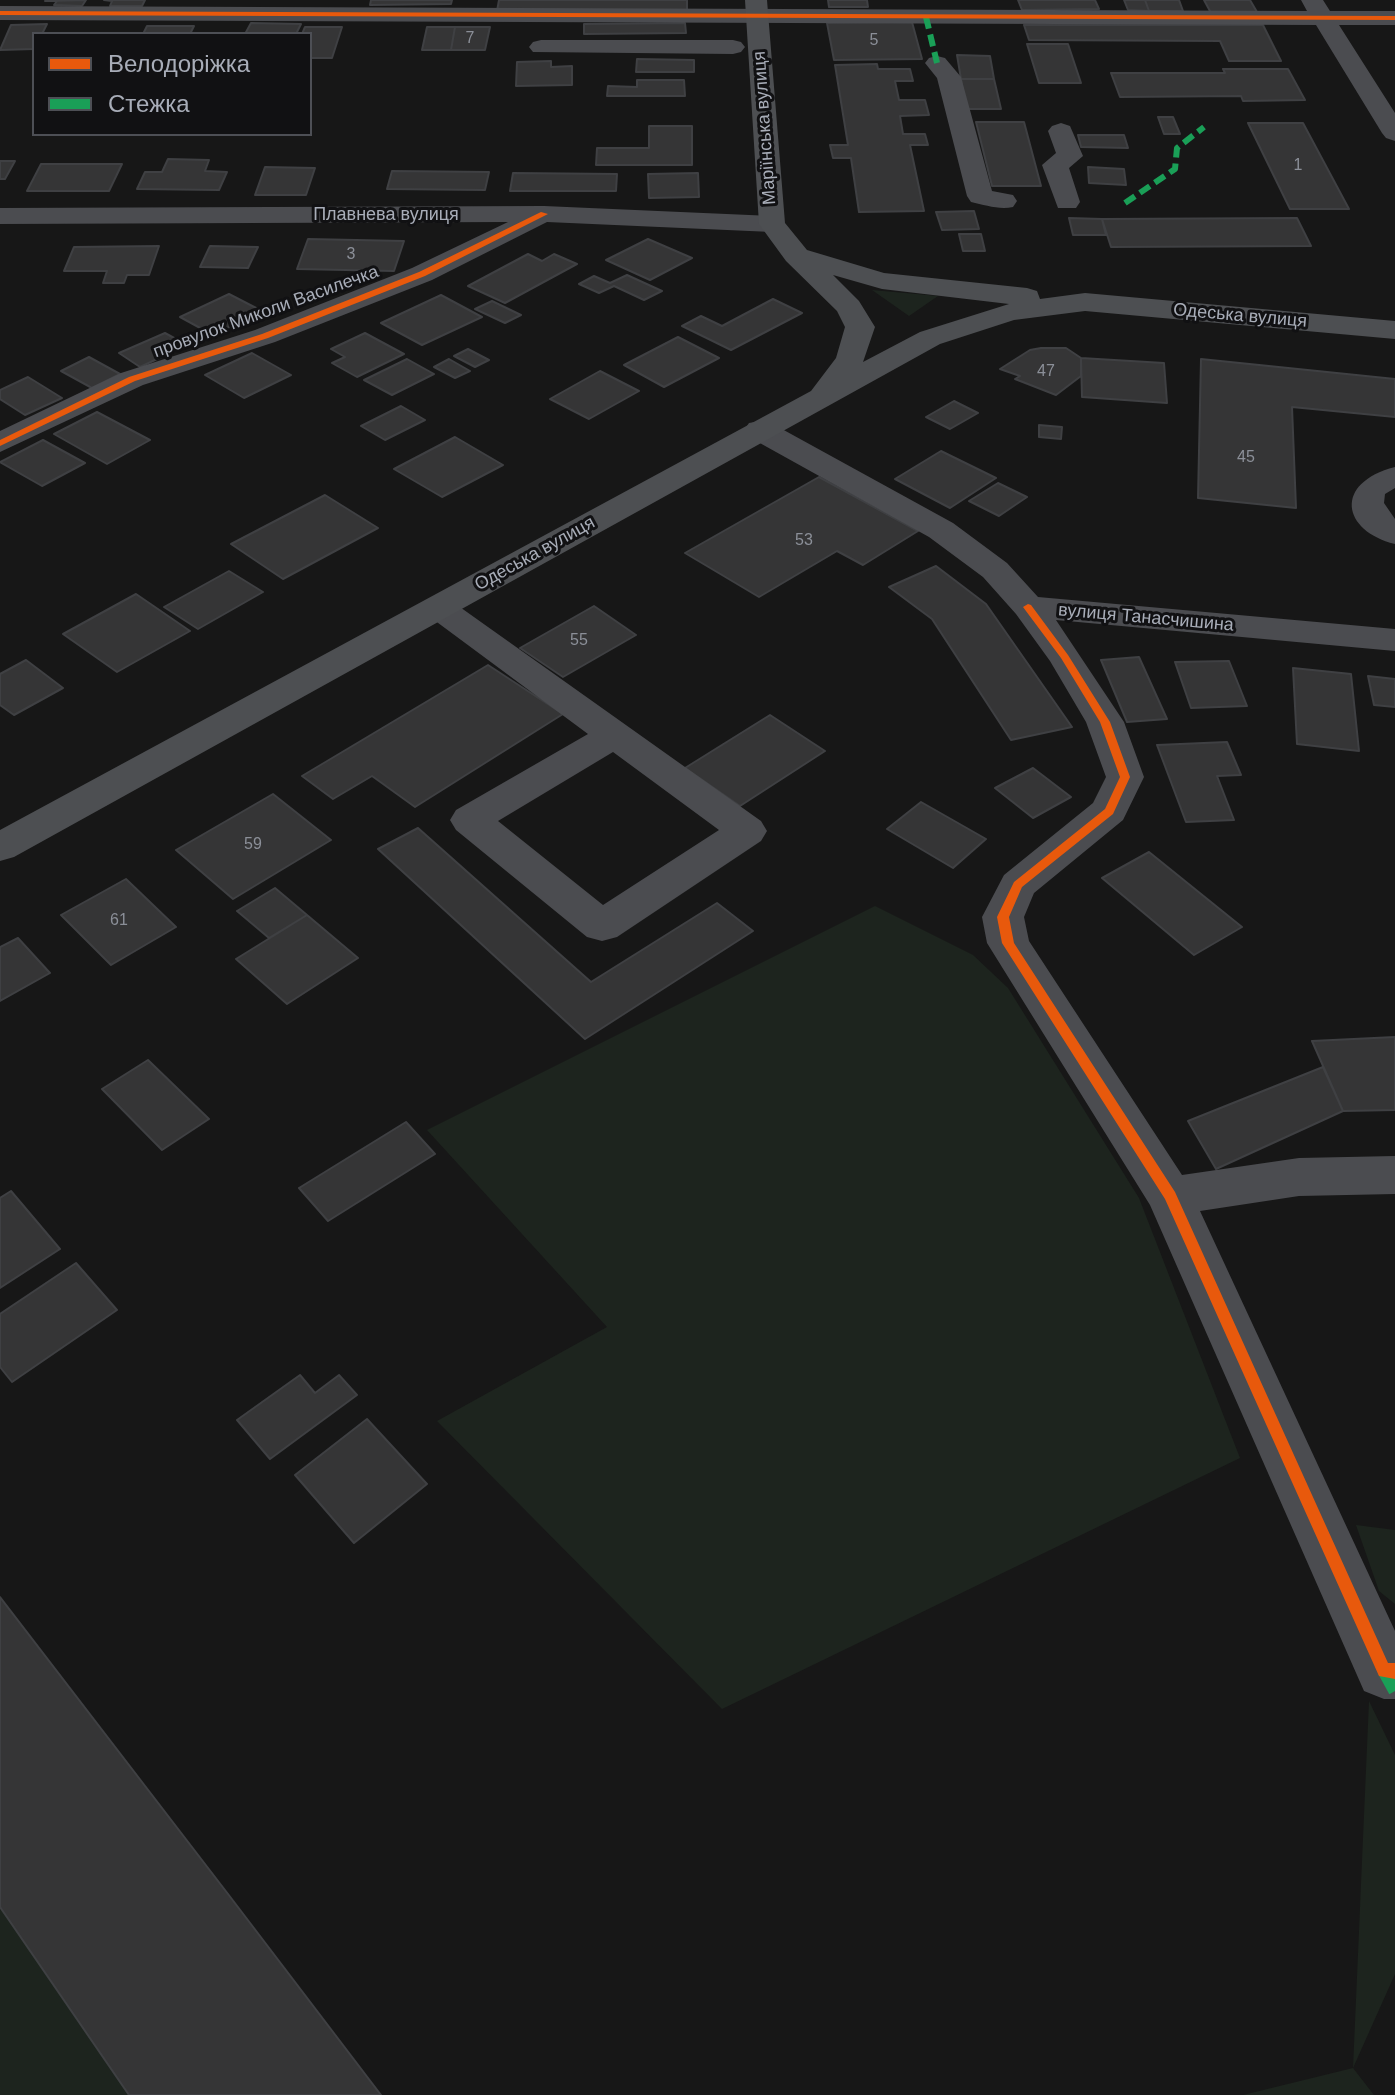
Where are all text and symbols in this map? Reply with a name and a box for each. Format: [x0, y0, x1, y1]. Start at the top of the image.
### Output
house number: 7 [466, 29, 474, 49]
house number: 5 [870, 31, 878, 51]
legend [32, 32, 312, 136]
text: Велодоріжка [108, 50, 250, 77]
street label: Маріїнська вулиця [749, 50, 781, 206]
text: Стежка [108, 90, 190, 117]
house number: 1 [1294, 156, 1302, 176]
street label: Плавнева вулиця [313, 204, 459, 226]
house number: 3 [347, 245, 355, 265]
street label: провулок Миколи Василечка [150, 261, 382, 363]
street label: Одеська вулиця [1172, 299, 1308, 333]
house number: 47 [1037, 362, 1055, 382]
house number: 45 [1237, 448, 1255, 468]
street label: Одеська вулиця [471, 512, 599, 596]
house number: 53 [795, 531, 813, 551]
street label: вулиця Танасчишина [1057, 600, 1235, 636]
house number: 55 [570, 631, 588, 651]
house number: 59 [244, 835, 262, 855]
house number: 61 [110, 911, 128, 931]

